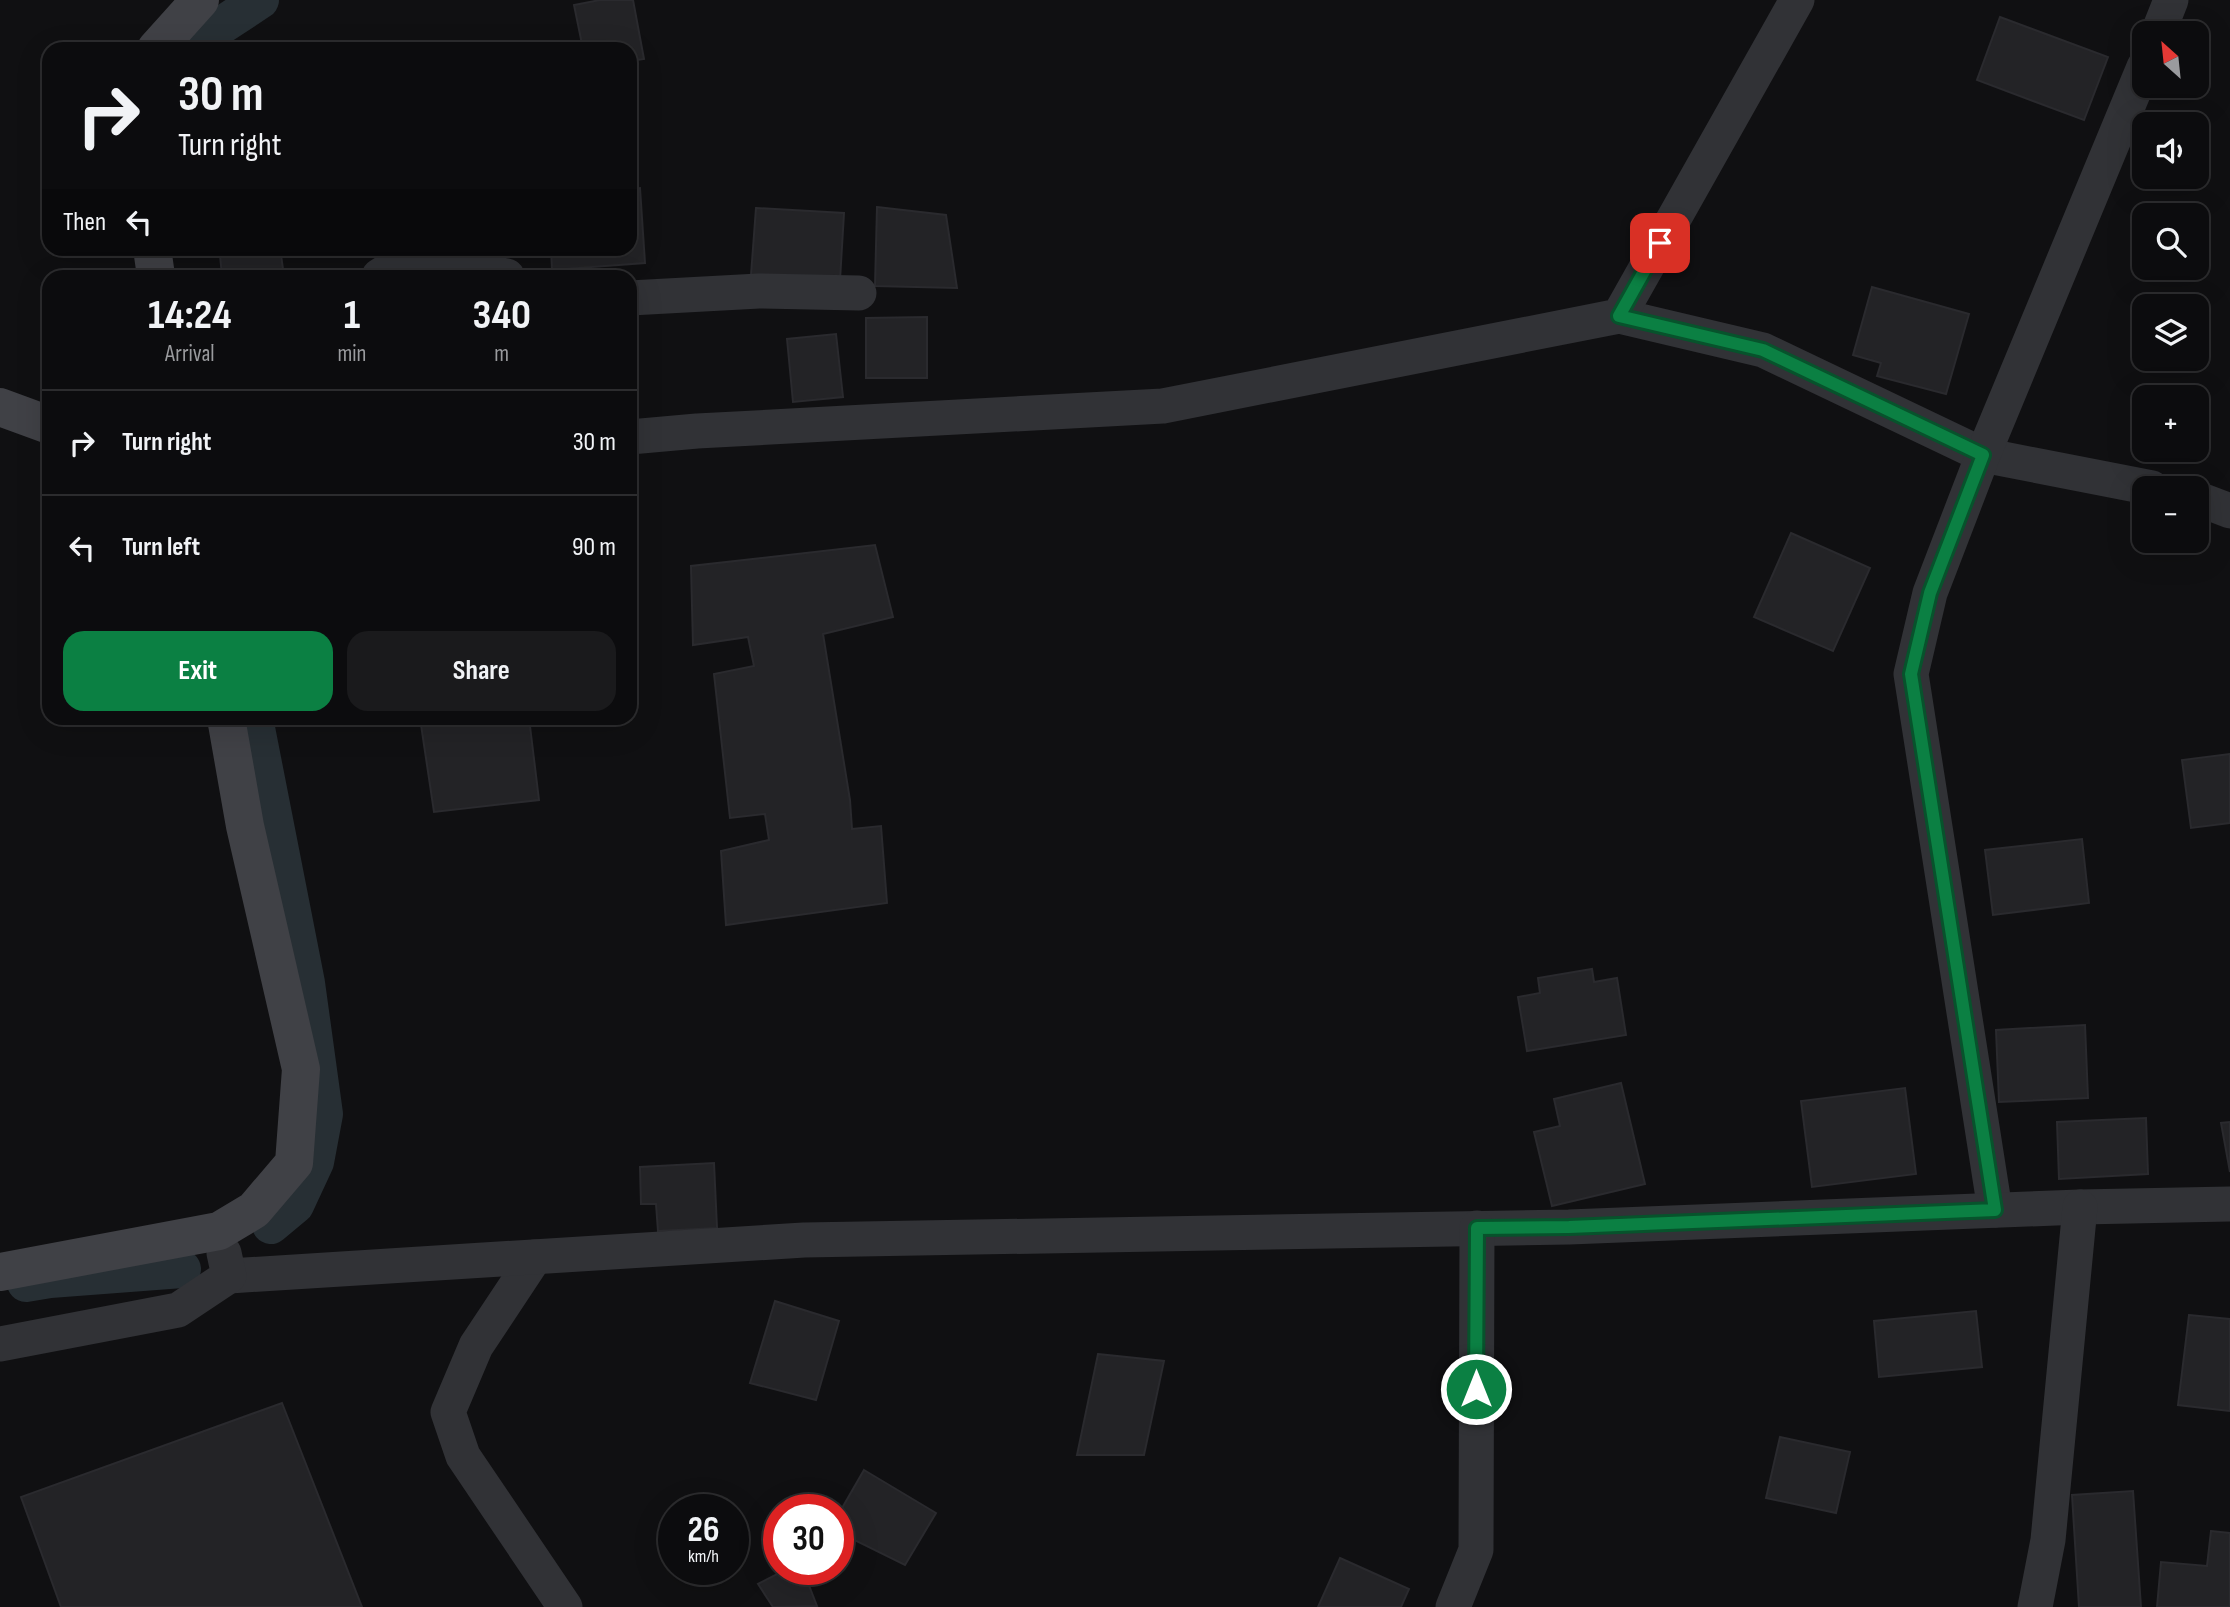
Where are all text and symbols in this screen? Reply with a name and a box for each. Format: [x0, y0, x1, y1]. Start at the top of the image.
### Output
north arrow [2132, 21, 2208, 98]
map controls [2132, 21, 2209, 553]
text: 30 m [178, 66, 263, 125]
icon: right [63, 70, 154, 161]
button: sound [2132, 112, 2209, 189]
text: Turn right [178, 126, 282, 165]
icon: left [120, 203, 158, 241]
button: search [2132, 203, 2209, 280]
text: Then [63, 207, 106, 238]
pin [1630, 213, 1690, 273]
icon: arrive [1641, 224, 1679, 262]
text: 14:24 [148, 290, 232, 341]
text: 1 [344, 290, 360, 341]
text: 340 [473, 290, 531, 341]
button: layers [2132, 294, 2209, 371]
text: Arrival [165, 340, 215, 368]
text: min [338, 340, 366, 368]
text: m [494, 340, 509, 368]
button: + [2132, 385, 2209, 462]
icon: right [63, 424, 101, 462]
text: Turn right [122, 427, 211, 458]
text: 30 m [573, 427, 616, 458]
button: − [2132, 476, 2209, 553]
icon: left [63, 529, 101, 567]
text: Turn left [122, 532, 200, 563]
text: 90 m [572, 532, 616, 563]
button: Exit [63, 631, 333, 711]
button: Share [347, 631, 616, 711]
position arrow [1439, 1352, 1513, 1426]
speed limit sign: 30 [763, 1494, 854, 1585]
text: 26 [688, 1509, 719, 1552]
text: km/h [688, 1546, 719, 1567]

